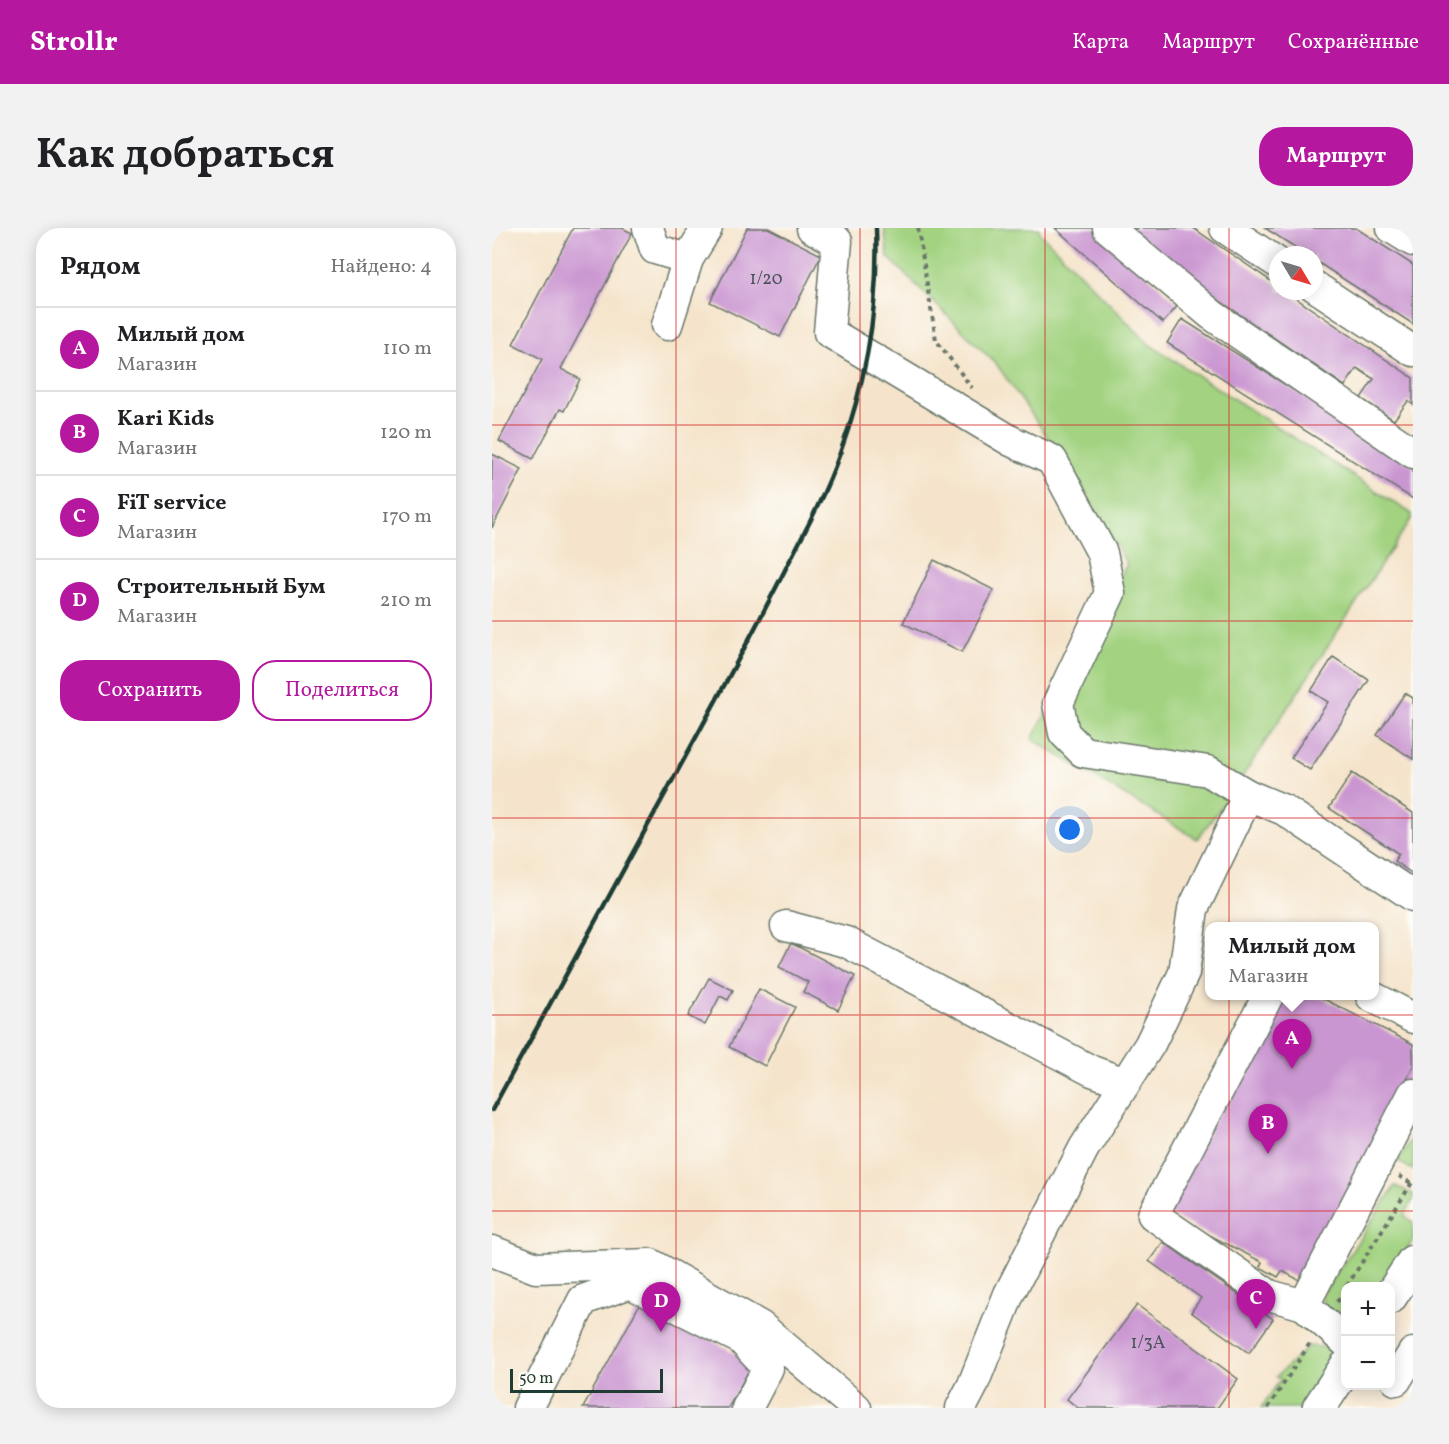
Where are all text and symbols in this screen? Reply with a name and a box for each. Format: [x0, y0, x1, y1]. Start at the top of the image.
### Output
text: Strollr [30, 23, 118, 62]
text: Карта [1072, 28, 1129, 57]
text: Маршрут [1162, 28, 1255, 57]
text: Сохранённые [1288, 28, 1419, 57]
text: Как добраться [36, 127, 335, 186]
button: Маршрут [1259, 127, 1413, 186]
north arrow [1269, 246, 1323, 300]
text: Рядом [60, 249, 140, 285]
text: Найдено: 4 [331, 253, 432, 281]
house number: 1/20 [750, 267, 783, 292]
text: Милый дом [117, 320, 245, 351]
text: A [72, 335, 87, 363]
text: 110 m [383, 335, 432, 363]
text: Магазин [117, 351, 197, 379]
text: Kari Kids [117, 404, 214, 435]
text: B [73, 419, 86, 447]
text: 120 m [380, 419, 432, 447]
text: Магазин [117, 435, 197, 463]
text: FiT service [117, 488, 227, 519]
text: C [73, 503, 86, 531]
text: 170 m [382, 503, 432, 531]
text: Магазин [117, 519, 197, 547]
text: Строительный Бум [117, 572, 326, 603]
text: D [72, 587, 87, 615]
text: 210 m [380, 587, 432, 615]
text: Магазин [117, 603, 197, 631]
button: Сохранить [60, 660, 240, 721]
button: Поделиться [252, 660, 432, 721]
your location [1055, 815, 1084, 844]
popup [1205, 922, 1379, 1000]
text: Милый дом [1228, 932, 1356, 963]
text: Магазин [1228, 963, 1309, 991]
pin: A [1272, 1020, 1312, 1069]
pin: B [1248, 1104, 1288, 1154]
pin: C [1236, 1280, 1275, 1329]
pin: D [642, 1282, 680, 1332]
map controls [1341, 1282, 1395, 1390]
button: + [1341, 1282, 1395, 1336]
house number: 1/3А [1131, 1331, 1166, 1356]
button: − [1341, 1336, 1395, 1390]
scale bar [510, 1366, 663, 1394]
text: 50 m [519, 1368, 553, 1390]

